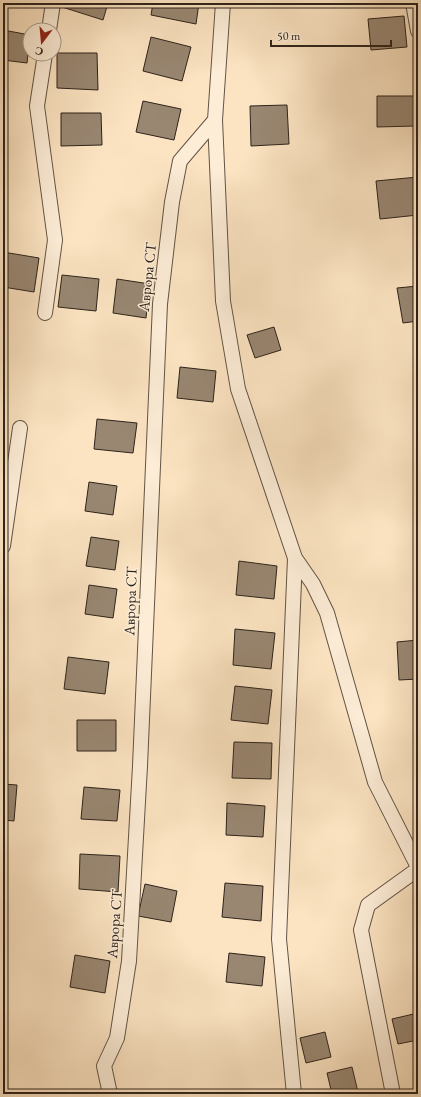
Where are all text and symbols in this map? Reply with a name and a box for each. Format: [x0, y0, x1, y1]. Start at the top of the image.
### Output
north arrow [22, 22, 62, 62]
scale bar [271, 22, 391, 48]
text: 50 m [277, 28, 301, 44]
text: С [33, 44, 45, 59]
street label: Аврора СТ [134, 241, 160, 313]
street label: Аврора СТ [119, 565, 141, 637]
street label: Аврора СТ [102, 888, 126, 960]

